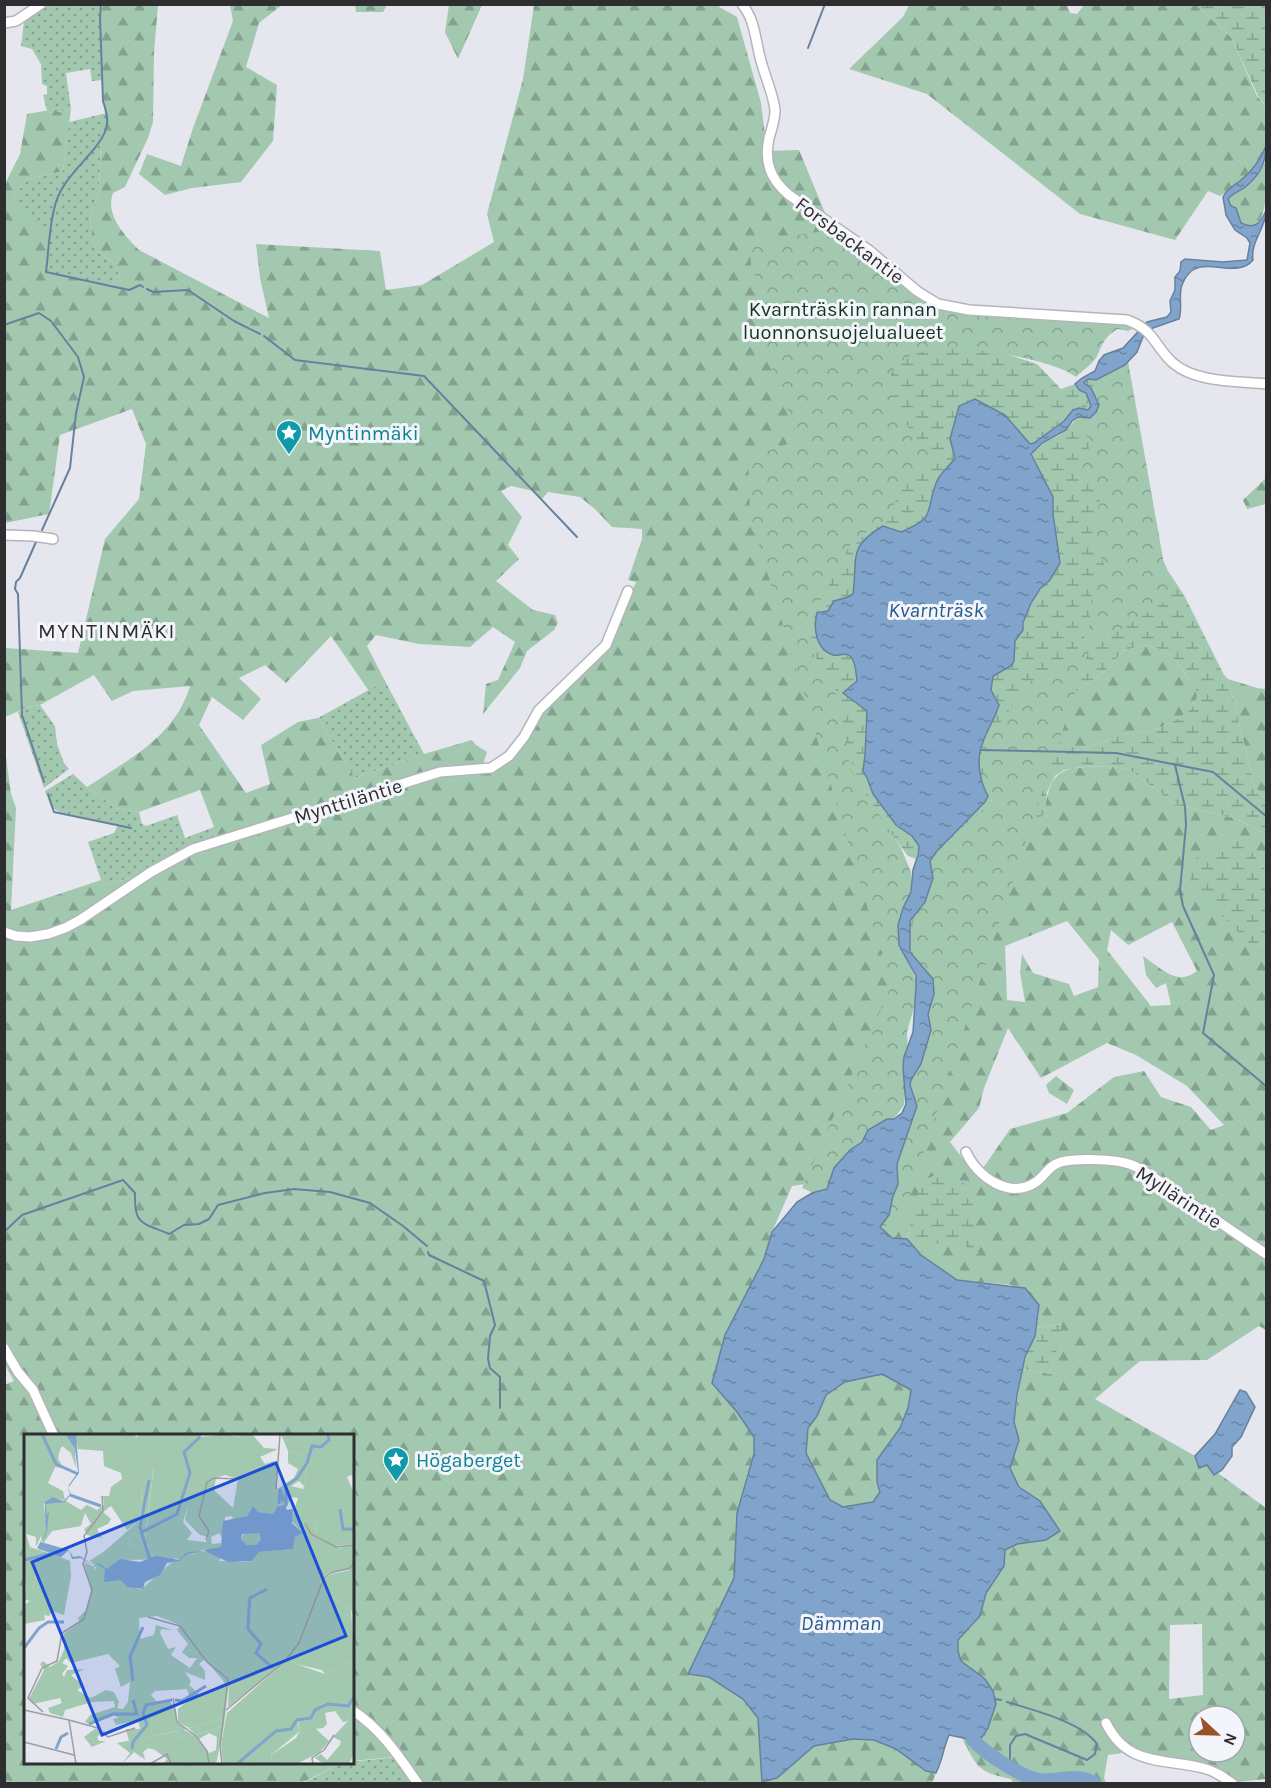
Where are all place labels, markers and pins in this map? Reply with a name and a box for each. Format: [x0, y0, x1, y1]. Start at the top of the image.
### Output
place icon: Myntinmäki [274, 418, 304, 456]
place label: Myntinmäki [308, 422, 419, 445]
place icon: Högaberget [381, 1445, 411, 1483]
place label: Högaberget [416, 1449, 521, 1472]

